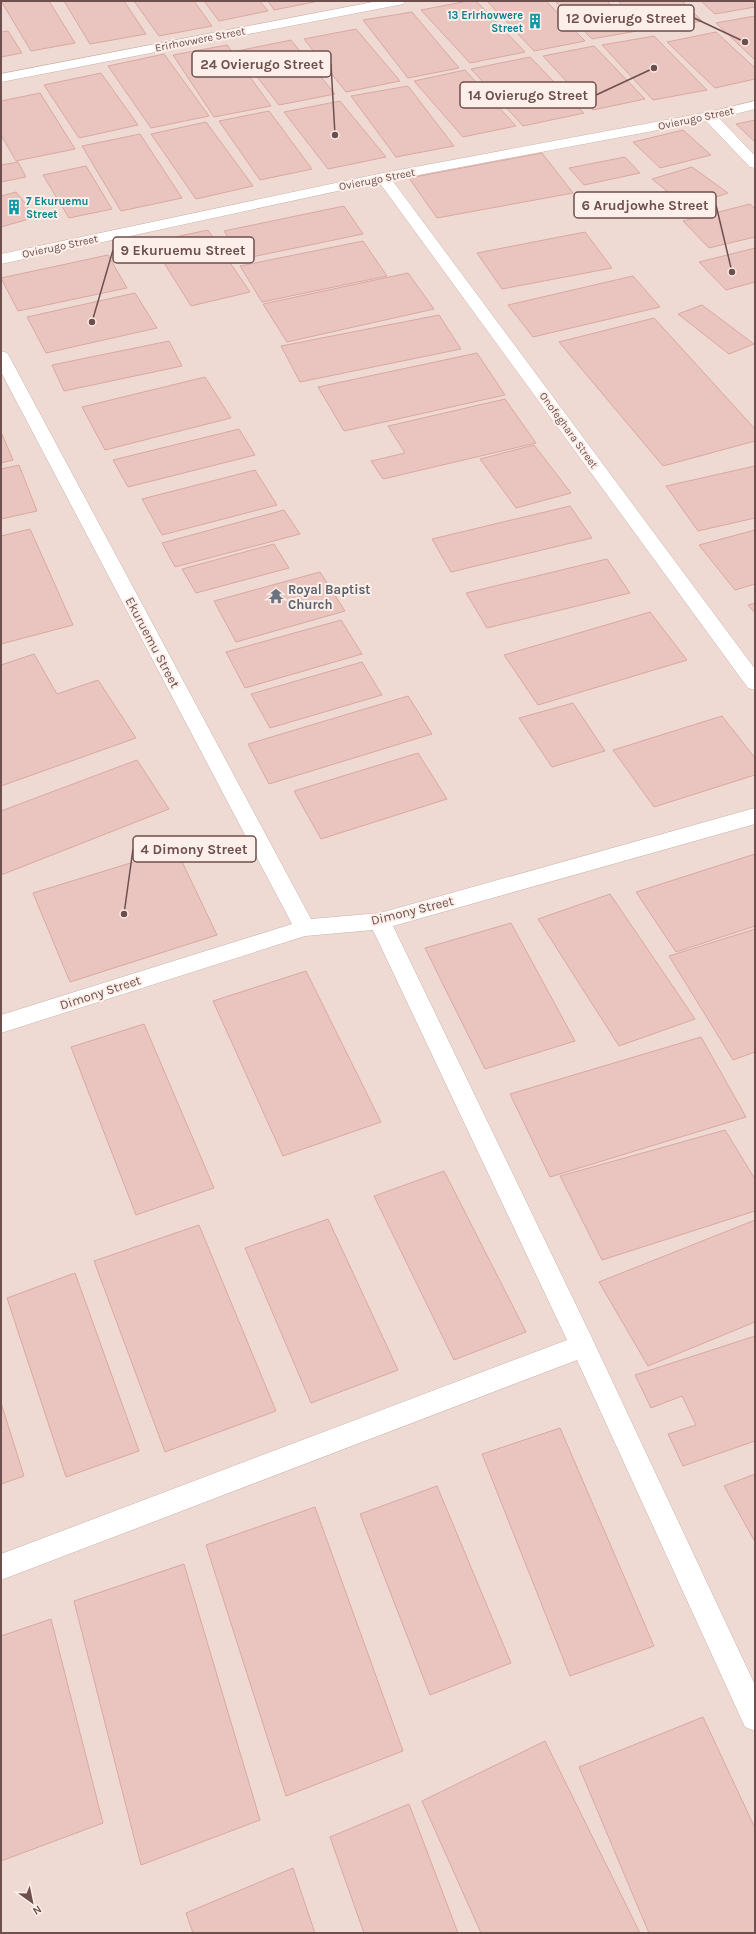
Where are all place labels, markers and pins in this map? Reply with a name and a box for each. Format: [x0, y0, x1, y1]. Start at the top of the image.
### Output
callout: 12 Ovierugo Street [558, 5, 694, 31]
place label: 13 Erirhovwere Street [448, 9, 524, 35]
building icon: 13 Erirhovwere Street [526, 12, 544, 30]
callout: 24 Ovierugo Street [192, 51, 331, 77]
callout: 14 Ovierugo Street [460, 82, 596, 108]
callout: 6 Arudjowhe Street [574, 192, 716, 218]
place label: 7 Ekuruemu Street [26, 195, 89, 221]
building icon: 7 Ekuruemu Street [5, 198, 23, 216]
callout: 9 Ekuruemu Street [113, 237, 254, 263]
place label: Royal Baptist Church [288, 582, 370, 612]
temple icon: Royal Baptist Church [267, 587, 285, 605]
callout: 4 Dimony Street [133, 836, 256, 862]

